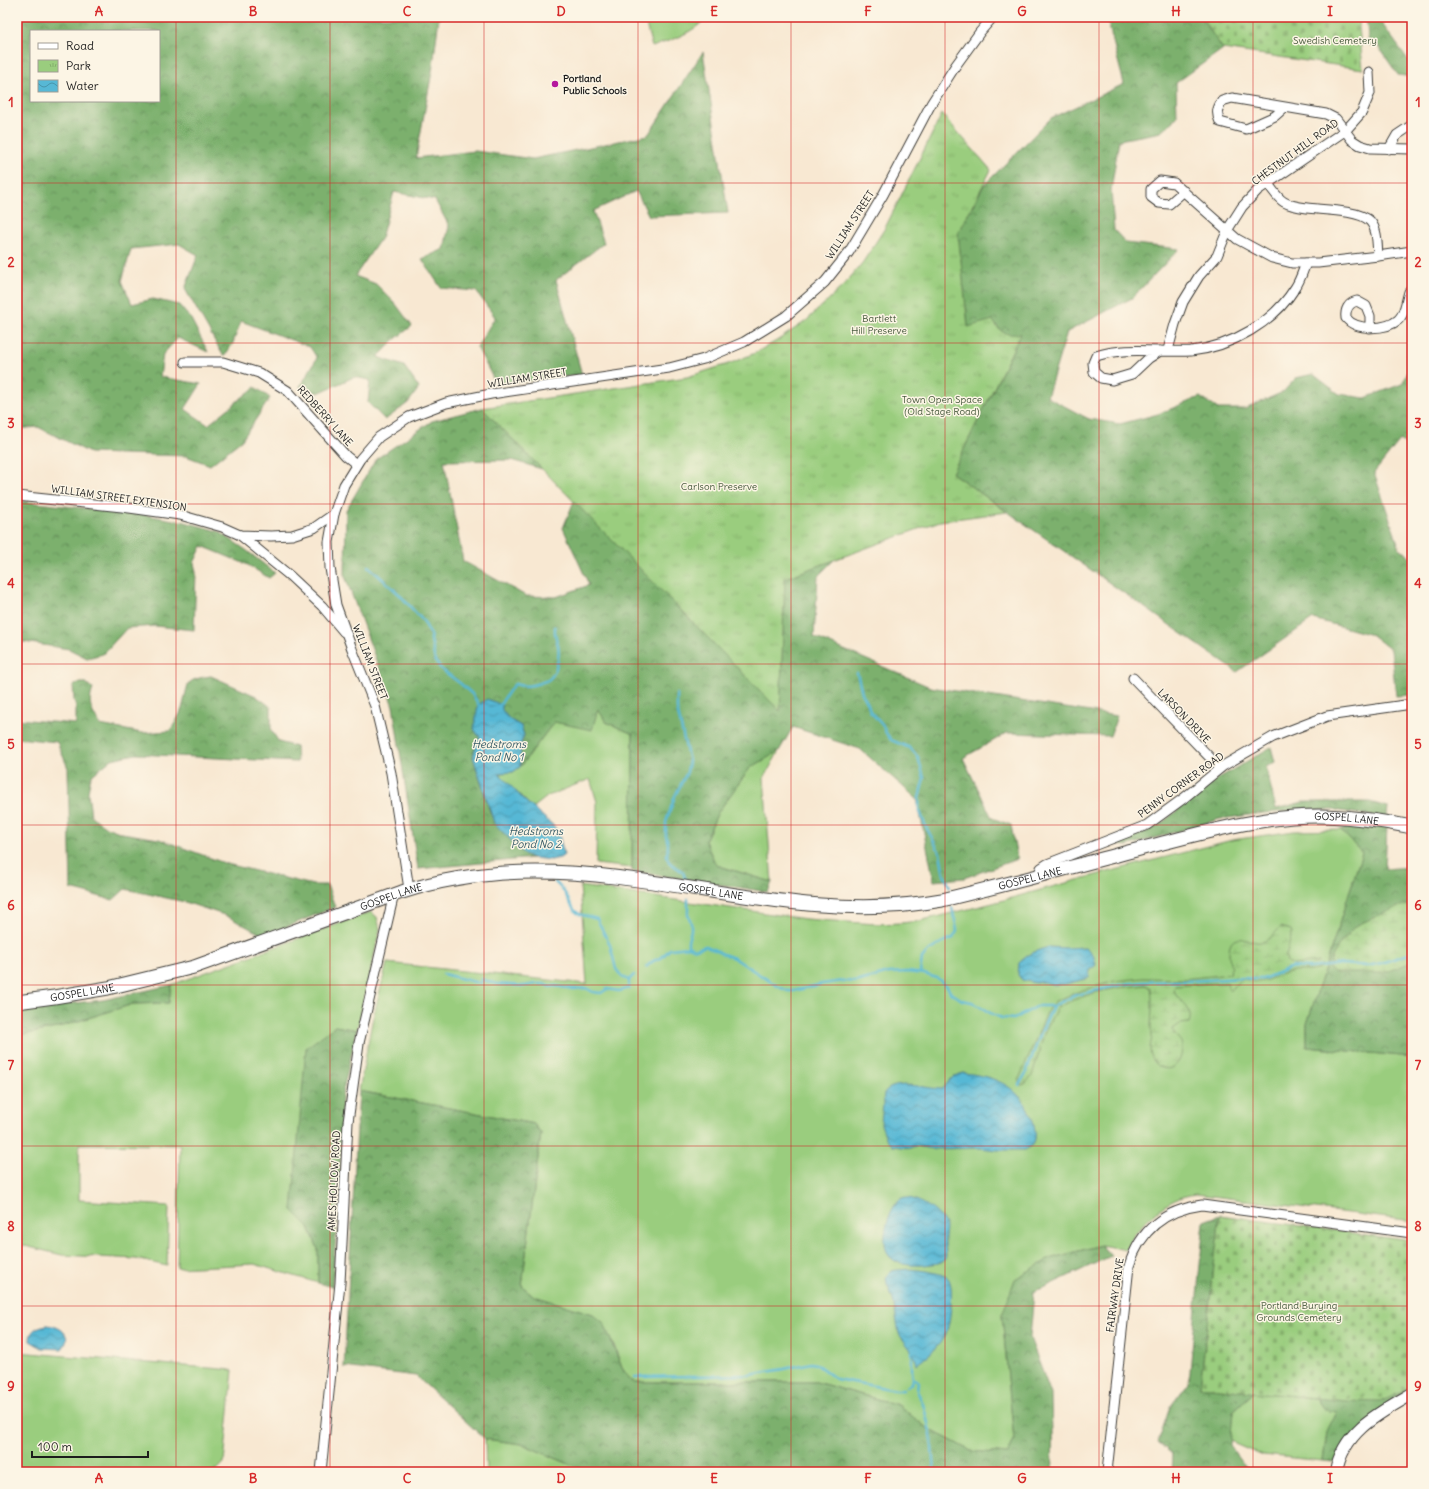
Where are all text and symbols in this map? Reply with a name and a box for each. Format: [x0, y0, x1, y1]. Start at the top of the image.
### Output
text: A [95, 3, 104, 20]
text: B [249, 3, 258, 20]
text: C [403, 3, 412, 20]
text: D [556, 3, 566, 20]
text: E [710, 3, 718, 20]
text: F [864, 3, 872, 20]
text: G [1017, 3, 1027, 20]
text: H [1171, 3, 1181, 20]
text: I [1327, 3, 1333, 20]
legend [30, 30, 160, 102]
park label: Swedish Cemetery [1293, 34, 1377, 47]
text: Road [66, 38, 94, 53]
text: Park [66, 58, 91, 73]
place label: Portland Public Schools [563, 72, 627, 97]
text: Water [66, 78, 99, 93]
marker: Portland Public Schools [550, 79, 560, 89]
text: 1 [8, 94, 14, 111]
text: 1 [1415, 94, 1421, 111]
street label: CHESTNUT HILL ROAD [1249, 116, 1341, 188]
street label: WILLIAM STREET [823, 188, 877, 262]
text: 2 [7, 254, 15, 271]
text: 2 [1414, 254, 1422, 271]
park label: Bartlett Hill Preserve [851, 312, 907, 337]
street label: WILLIAM STREET [487, 365, 567, 391]
street label: REDBERRY LANE [294, 383, 356, 449]
park label: Town Open Space (Old Stage Road) [902, 393, 982, 418]
text: 3 [7, 415, 15, 432]
text: 3 [1414, 415, 1422, 432]
park label: Carlson Preserve [681, 480, 757, 493]
street label: WILLIAM STREET EXTENSION [50, 482, 188, 514]
text: 4 [7, 575, 15, 592]
text: 4 [1414, 575, 1422, 592]
street label: WILLIAM STREET [350, 622, 390, 702]
street label: LARSON DRIVE [1155, 686, 1213, 746]
text: 5 [7, 736, 15, 753]
text: 5 [1414, 736, 1422, 753]
water label: Hedstroms Pond No 1 [472, 737, 527, 764]
street label: PENNY CORNER ROAD [1135, 749, 1227, 821]
street label: GOSPEL LANE [1314, 809, 1380, 828]
water label: Hedstroms Pond No 2 [509, 824, 564, 851]
street label: GOSPEL LANE [997, 863, 1063, 892]
street label: GOSPEL LANE [358, 880, 424, 913]
street label: GOSPEL LANE [678, 880, 744, 902]
text: 6 [7, 897, 15, 914]
text: 6 [1414, 897, 1422, 914]
street label: GOSPEL LANE [49, 980, 116, 1004]
text: 7 [8, 1057, 15, 1074]
text: 7 [1415, 1057, 1422, 1074]
street label: AMES HOLLOW ROAD [325, 1131, 343, 1231]
text: 8 [7, 1218, 15, 1235]
text: 8 [1414, 1218, 1422, 1235]
street label: FAIRWAY DRIVE [1103, 1257, 1127, 1333]
park label: Portland Burying Grounds Cemetery [1256, 1299, 1342, 1324]
text: 9 [7, 1378, 15, 1395]
text: 9 [1414, 1378, 1422, 1395]
scale bar [32, 1433, 148, 1459]
text: 100 m [38, 1439, 72, 1454]
text: A [95, 1470, 104, 1487]
text: B [249, 1470, 258, 1487]
text: C [403, 1470, 412, 1487]
text: D [556, 1470, 566, 1487]
text: E [710, 1470, 718, 1487]
text: F [864, 1470, 872, 1487]
text: G [1017, 1470, 1027, 1487]
text: H [1171, 1470, 1181, 1487]
text: I [1327, 1470, 1333, 1487]

